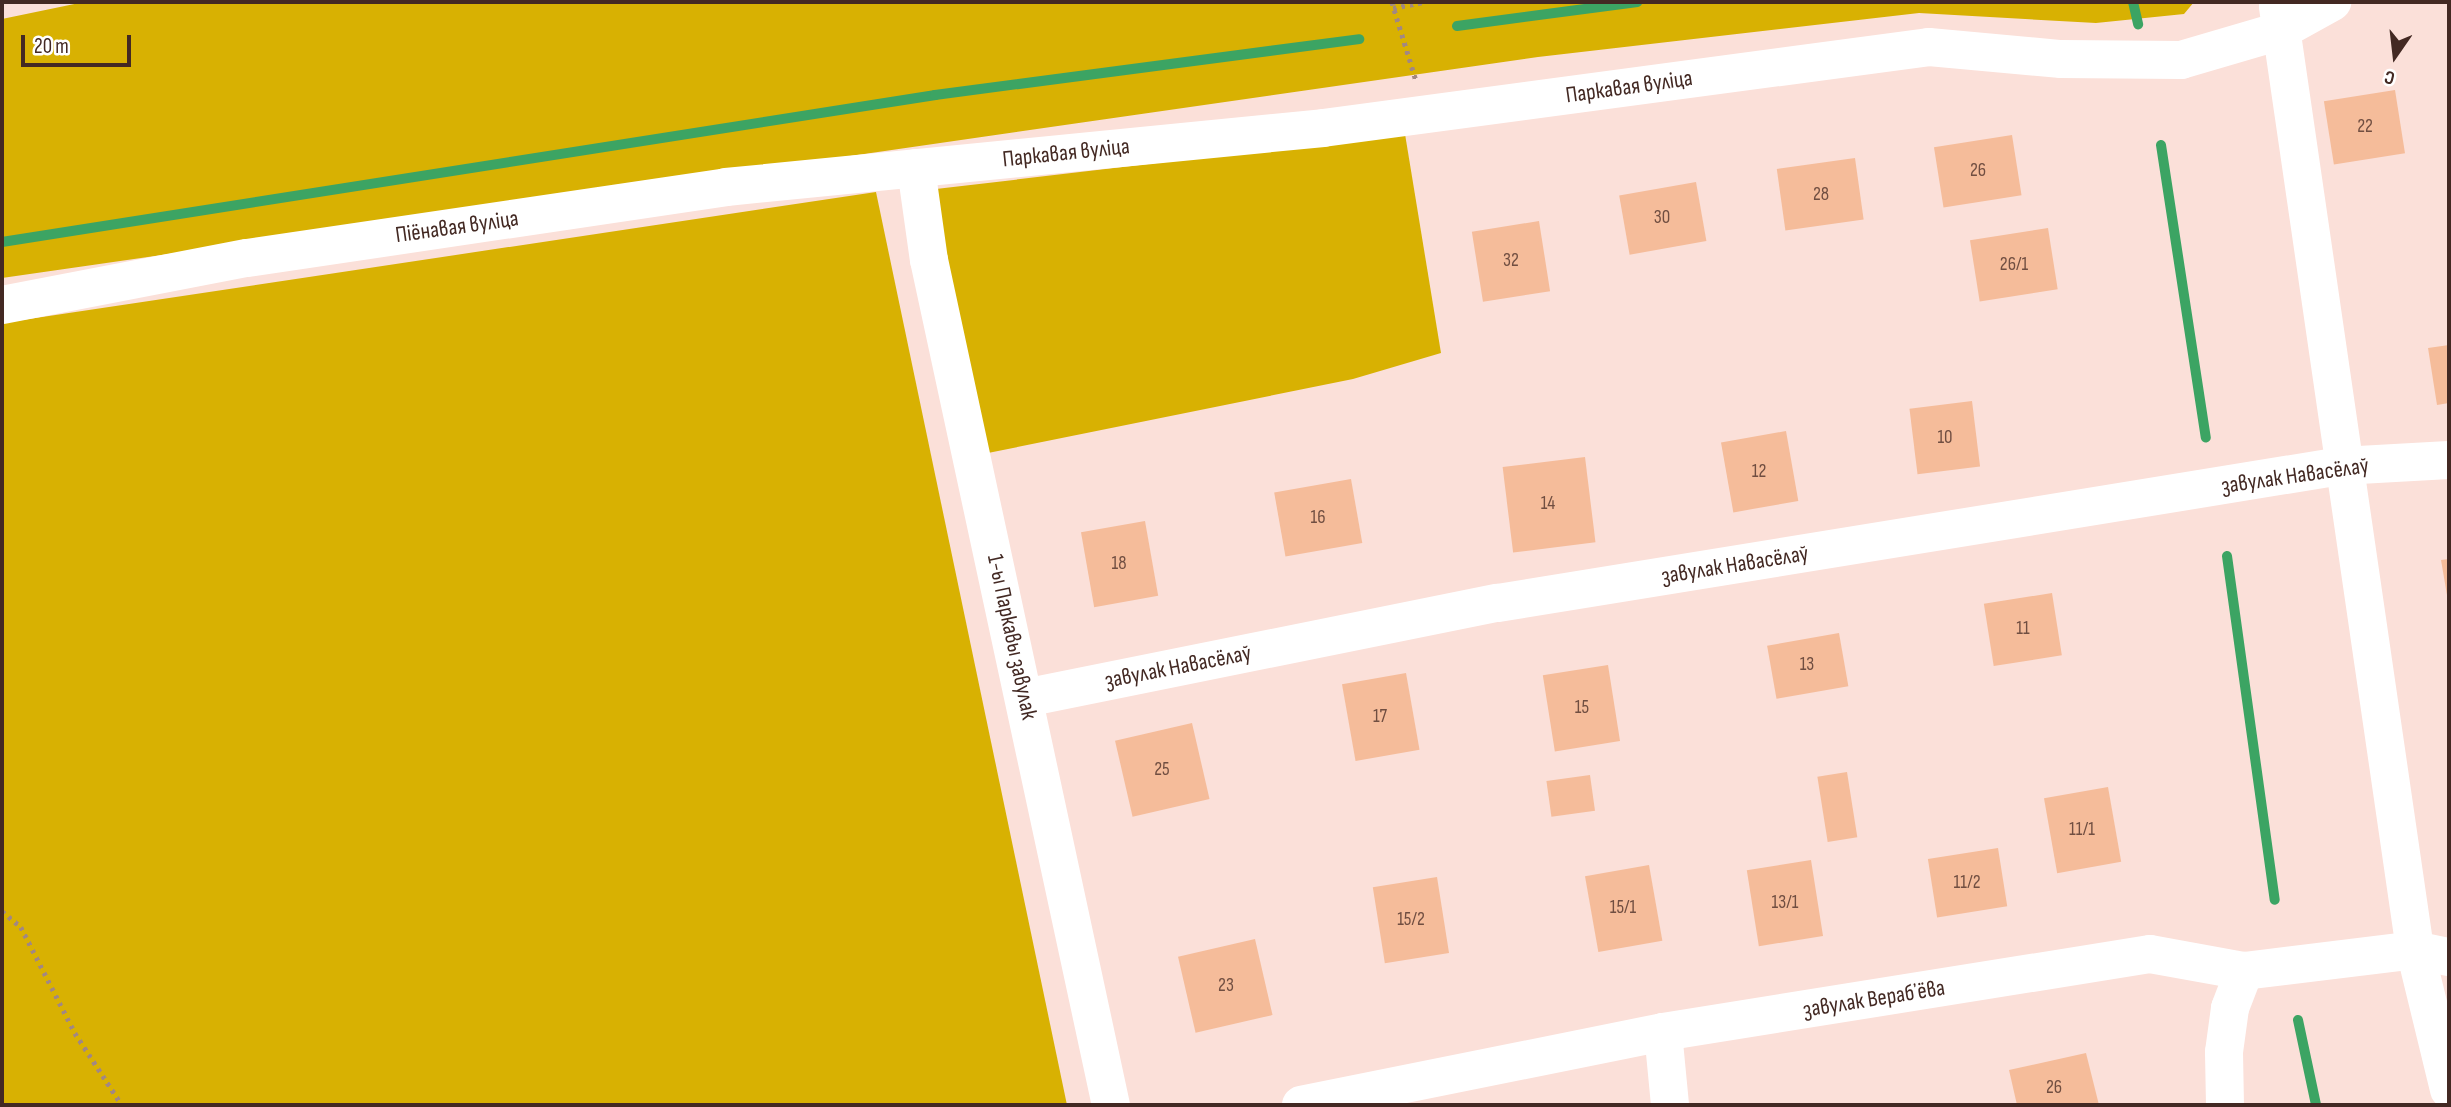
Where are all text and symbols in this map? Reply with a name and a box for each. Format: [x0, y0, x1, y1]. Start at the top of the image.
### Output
scale bar [24, 21, 135, 65]
north arrow [2360, 21, 2430, 91]
text: 20 m [34, 34, 69, 59]
street label: Паркавая вуліца [1564, 64, 1694, 110]
text: С [2382, 65, 2397, 89]
house number: 22 [2357, 116, 2373, 138]
street label: Паркавая вуліца [1001, 133, 1131, 173]
house number: 26 [1970, 160, 1986, 182]
house number: 28 [1813, 184, 1829, 206]
street label: Піёнавая вуліца [394, 205, 520, 249]
house number: 30 [1654, 207, 1670, 229]
house number: 32 [1503, 250, 1519, 272]
house number: 26/1 [2000, 254, 2028, 276]
house number: 10 [1937, 427, 1953, 449]
street label: завулак Навасёлаў [2220, 452, 2370, 500]
house number: 12 [1752, 461, 1766, 483]
house number: 14 [1541, 493, 1555, 515]
house number: 16 [1311, 507, 1325, 529]
street label: завулак Навасёлаў [1660, 540, 1810, 590]
street label: 1-ы Паркавы завулак [981, 552, 1043, 722]
house number: 18 [1112, 553, 1126, 575]
house number: 11 [2016, 618, 2030, 640]
street label: завулак Навасёлаў [1102, 639, 1254, 695]
house number: 13 [1800, 654, 1814, 676]
house number: 15 [1575, 697, 1589, 719]
house number: 17 [1373, 706, 1387, 728]
house number: 25 [1154, 759, 1170, 781]
house number: 11/1 [2069, 819, 2095, 841]
house number: 11/2 [1954, 872, 1980, 894]
house number: 13/1 [1772, 892, 1798, 914]
house number: 15/1 [1610, 897, 1636, 919]
house number: 15/2 [1397, 909, 1425, 931]
street label: завулак Верабʼёва [1801, 974, 1947, 1024]
house number: 23 [1218, 975, 1234, 997]
house number: 26 [2046, 1077, 2062, 1099]

